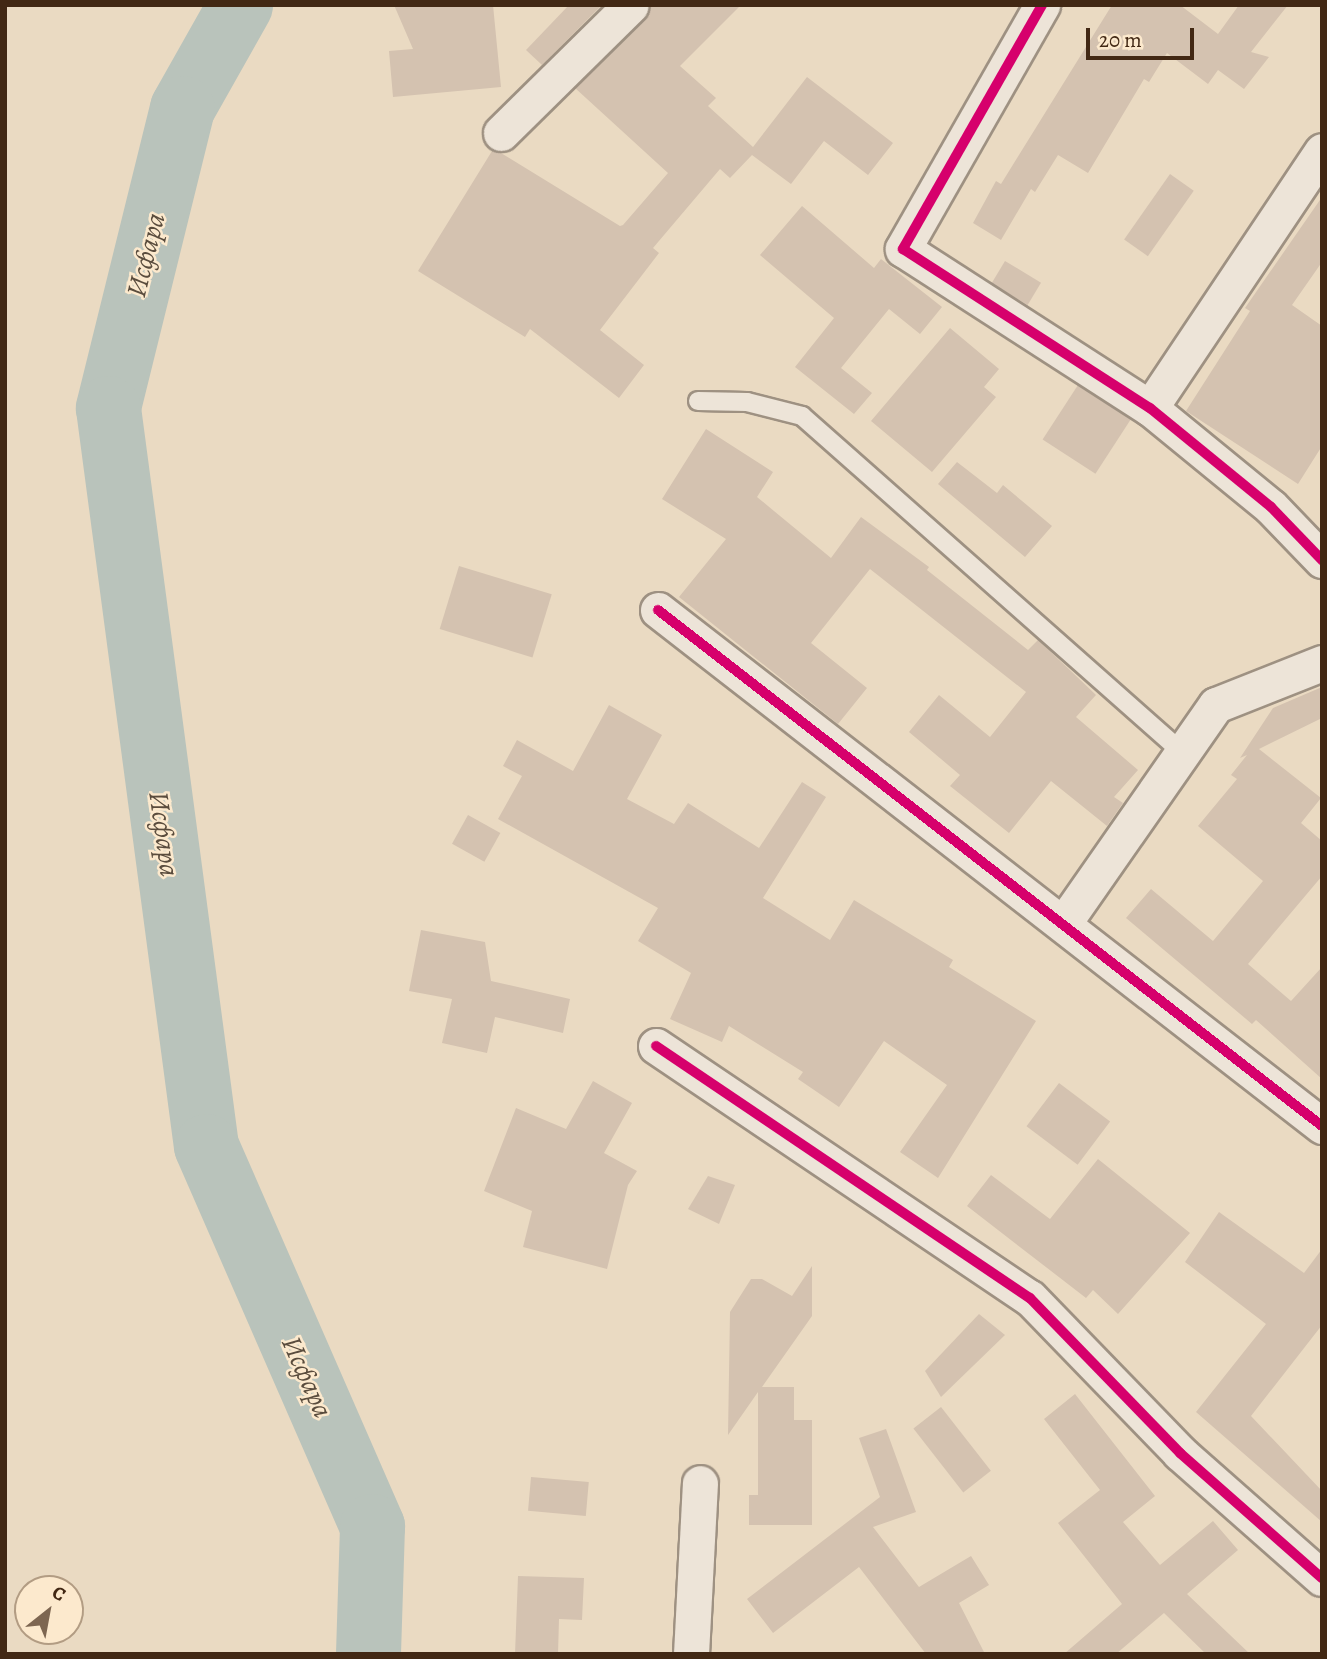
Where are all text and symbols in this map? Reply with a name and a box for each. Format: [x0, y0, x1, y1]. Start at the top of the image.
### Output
scale bar [1089, 14, 1198, 58]
text: 20 m [1099, 26, 1142, 54]
water label: Исфара [119, 209, 173, 301]
water label: Исфара [141, 789, 187, 879]
water label: Исфара [274, 1331, 340, 1423]
north arrow [14, 1575, 84, 1645]
text: С [47, 1580, 71, 1608]

